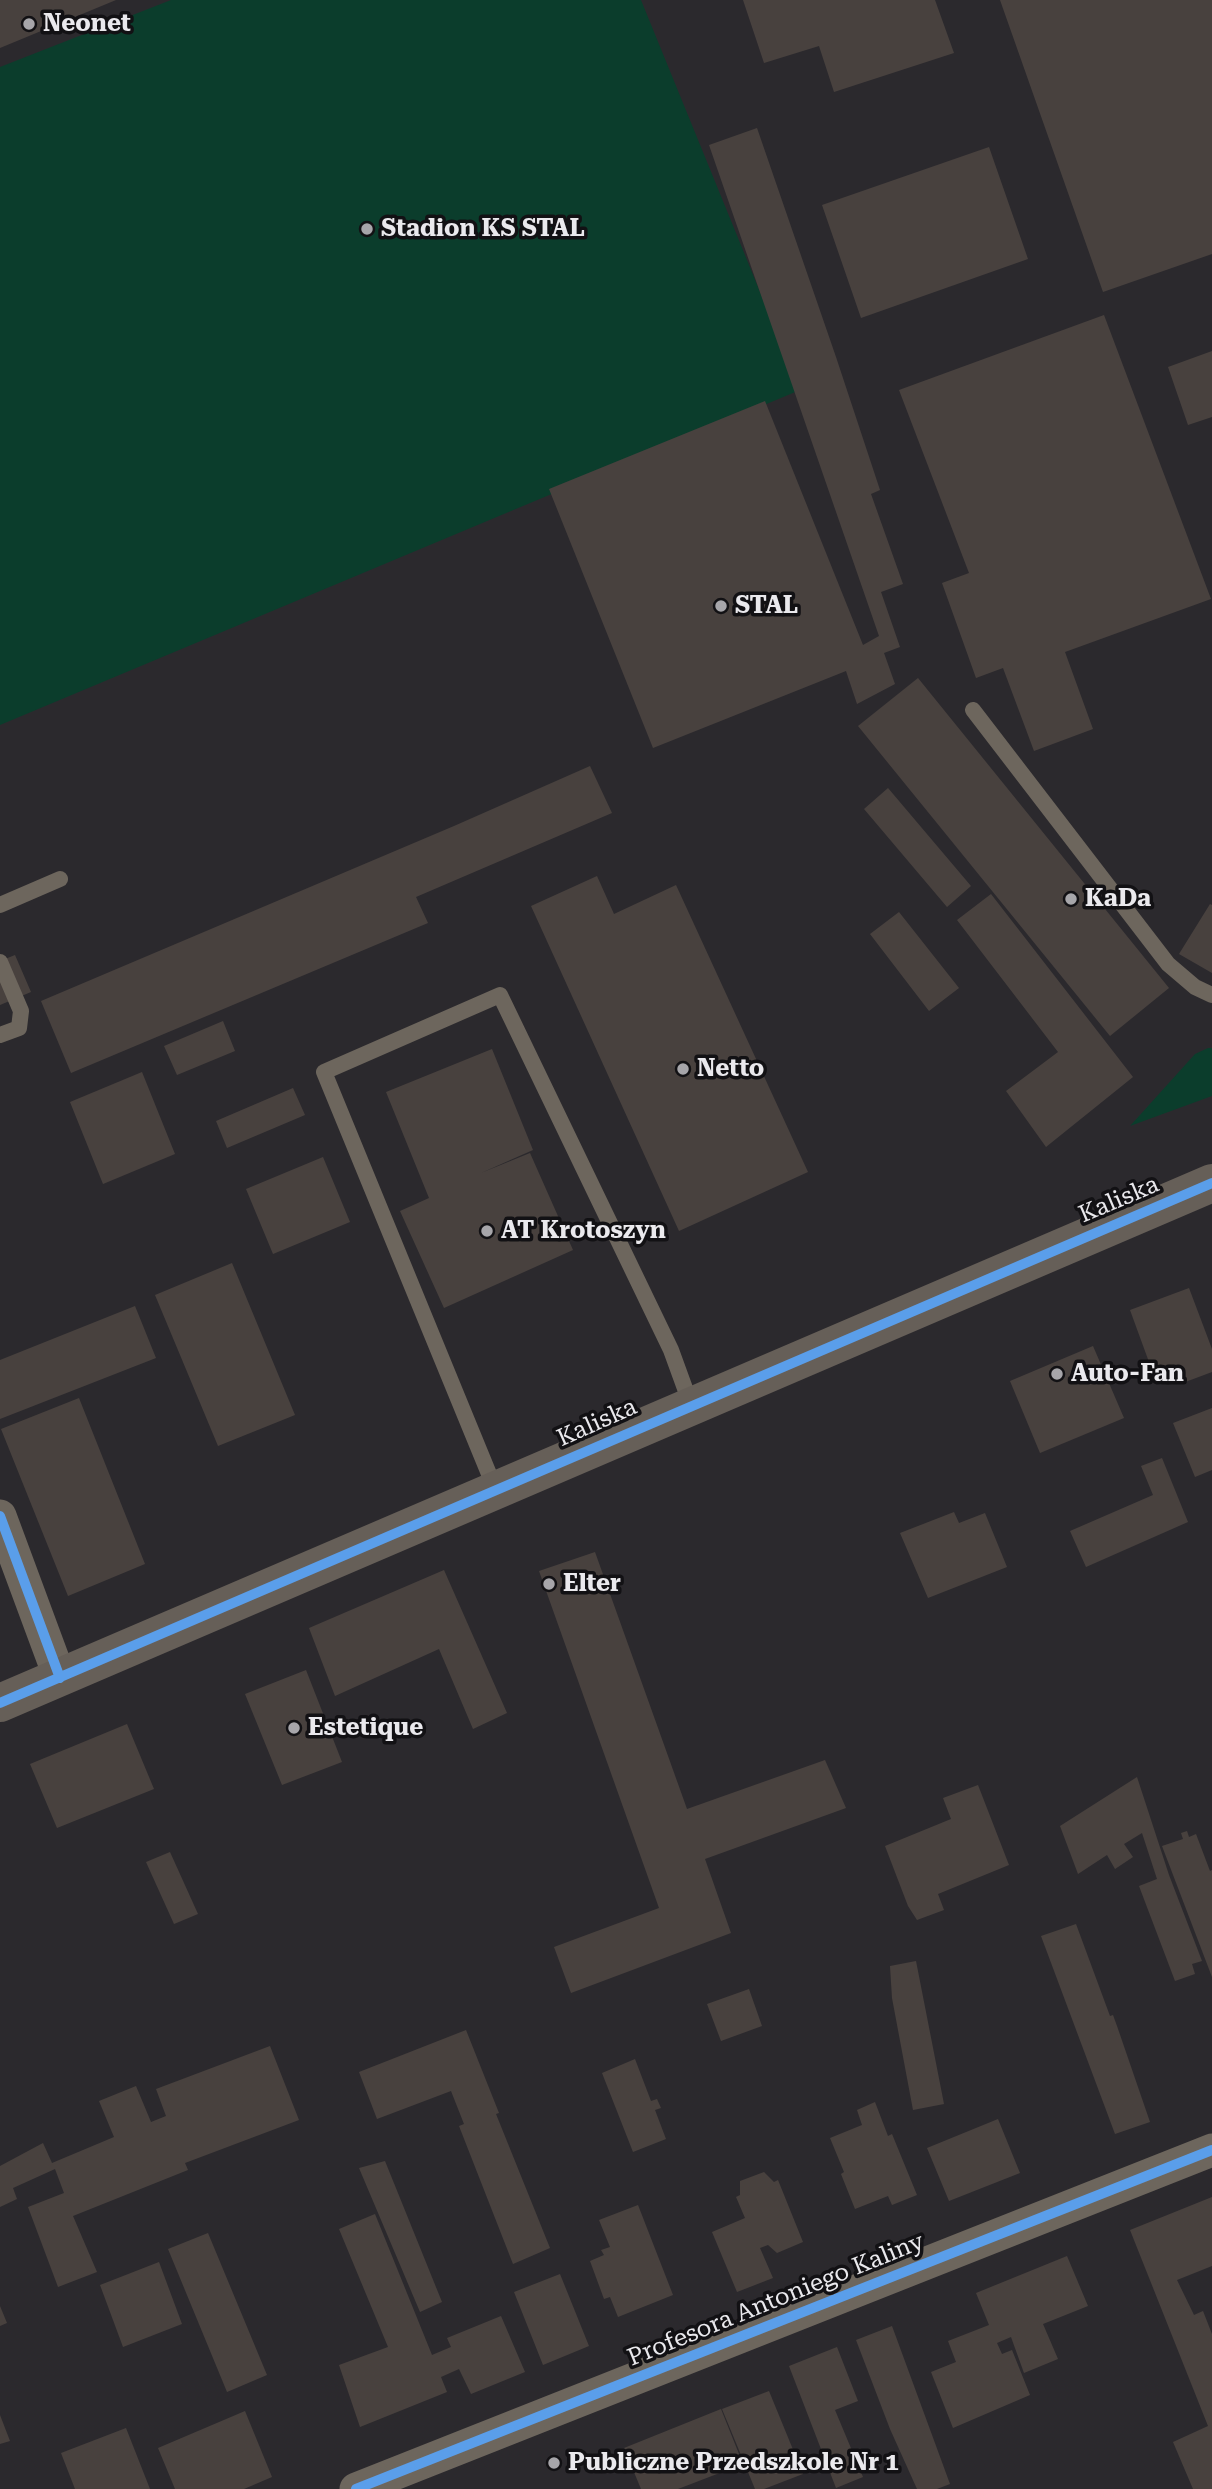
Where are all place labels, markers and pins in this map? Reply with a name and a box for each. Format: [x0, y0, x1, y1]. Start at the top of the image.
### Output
place label: Neonet [43, 10, 131, 38]
marker: Neonet [21, 16, 37, 32]
place label: Stadion KS STAL [381, 215, 585, 243]
marker: Stadion KS STAL [359, 221, 375, 237]
place label: STAL [735, 592, 798, 620]
marker: STAL [713, 598, 729, 614]
place label: KaDa [1085, 885, 1151, 913]
marker: KaDa [1063, 891, 1079, 907]
place label: Netto [697, 1055, 764, 1083]
marker: Netto [675, 1061, 691, 1077]
place label: AT Krotoszyn [501, 1217, 666, 1245]
marker: AT Krotoszyn [479, 1223, 495, 1239]
place label: Auto-Fan [1071, 1360, 1184, 1388]
marker: Auto-Fan [1049, 1366, 1065, 1382]
place label: Elter [563, 1570, 621, 1598]
marker: Elter [541, 1576, 557, 1592]
place label: Estetique [308, 1714, 423, 1742]
marker: Estetique [286, 1720, 302, 1736]
place label: Publiczne Przedszkole Nr 1 [568, 2449, 899, 2477]
marker: Publiczne Przedszkole Nr 1 [546, 2455, 562, 2471]

